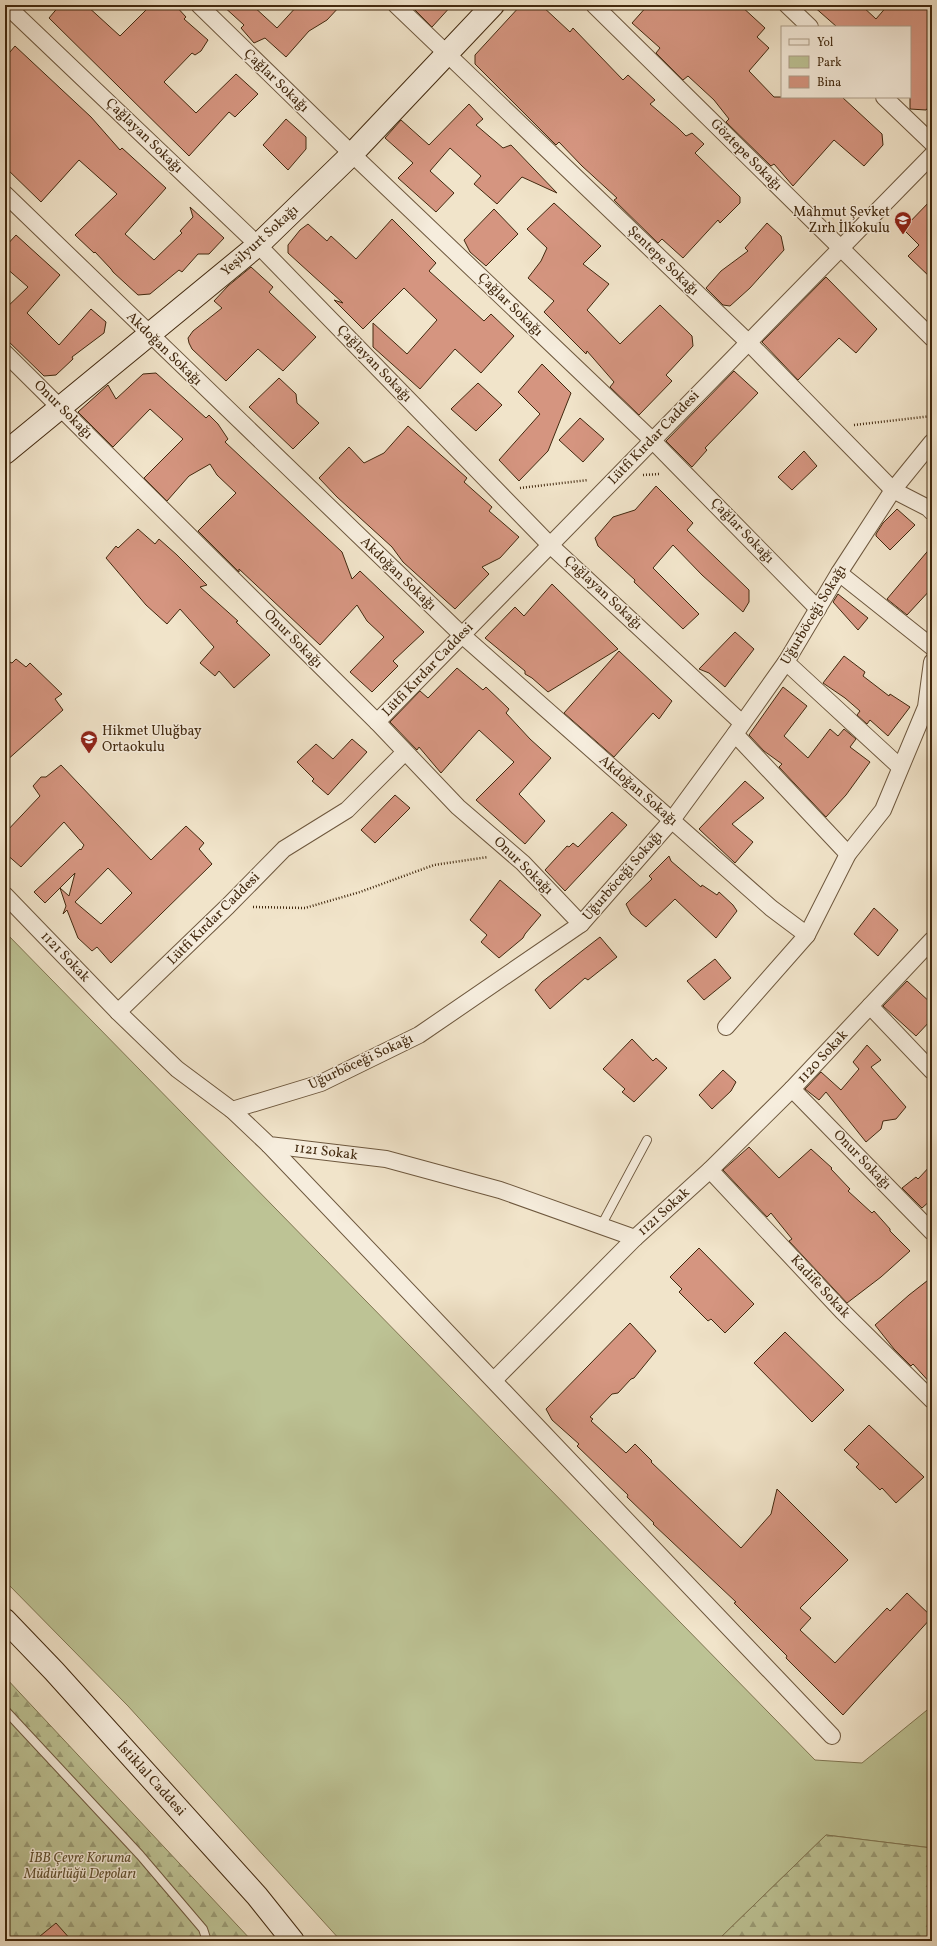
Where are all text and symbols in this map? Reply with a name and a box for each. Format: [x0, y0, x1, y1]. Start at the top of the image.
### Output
legend [781, 26, 911, 98]
text: Yol [817, 35, 834, 51]
street label: Çağlar Sokağı [239, 45, 313, 117]
text: Park [817, 55, 842, 71]
text: Bina [817, 75, 841, 91]
street label: Çağlayan Sokağı [101, 94, 187, 178]
street label: Göztepe Sokağı [706, 115, 786, 195]
street label: Yeşilyurt Sokağı [217, 201, 303, 281]
place label: Mahmut Şevket Zırh İlkokulu [793, 203, 890, 238]
school or university icon: Mahmut Şevket Zırh İlkokulu [893, 210, 913, 235]
street label: Şentepe Sokağı [623, 222, 703, 300]
street label: Çağlar Sokağı [473, 269, 547, 341]
street label: Akdoğan Sokağı [122, 308, 206, 390]
street label: Çağlayan Sokağı [332, 321, 416, 407]
street label: Onur Sokağı [29, 376, 97, 444]
street label: Lütfi Kırdar Caddesi [604, 387, 704, 489]
street label: Çağlar Sokağı [706, 494, 778, 568]
street label: Akdoğan Sokağı [356, 533, 440, 615]
street label: Çağlayan Sokağı [560, 552, 646, 634]
street label: Uğurböceği Sokağı [777, 561, 851, 669]
street label: Onur Sokağı [259, 605, 327, 673]
street label: Lütfi Kırdar Caddesi [378, 619, 478, 721]
place label: Hikmet Uluğbay Ortaokulu [102, 722, 202, 757]
school or university icon: Hikmet Uluğbay Ortaokulu [79, 729, 99, 754]
street label: Akdoğan Sokağı [594, 751, 682, 831]
street label: Uğurböceği Sokağı [579, 827, 667, 925]
street label: Onur Sokağı [489, 833, 557, 899]
street label: Lütfi Kırdar Caddesi [163, 868, 265, 970]
street label: 1121 Sokak [36, 927, 94, 987]
street label: 1120 Sokak [793, 1026, 853, 1088]
street label: Uğurböceği Sokağı [306, 1029, 416, 1095]
street label: Onur Sokağı [829, 1126, 895, 1194]
street label: 1121 Sokak [293, 1139, 359, 1165]
street label: 1121 Sokak [634, 1183, 694, 1240]
street label: Kadife Sokak [786, 1251, 854, 1323]
street label: İstiklal Caddesi [112, 1737, 190, 1821]
park label: İBB Çevre Koruma Müdürlüğü Depoları [23, 1849, 136, 1884]

